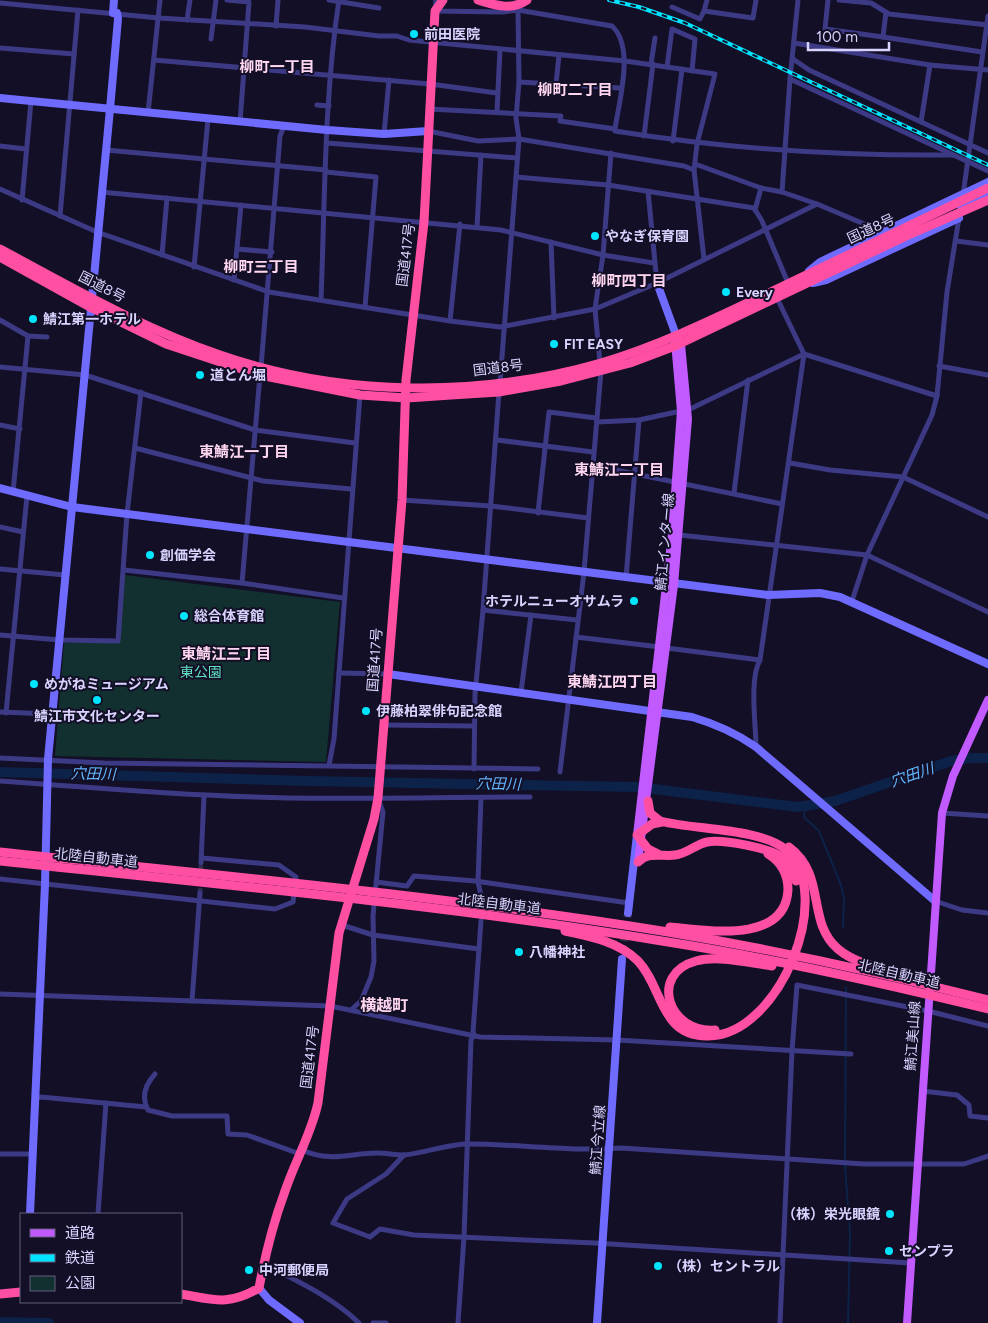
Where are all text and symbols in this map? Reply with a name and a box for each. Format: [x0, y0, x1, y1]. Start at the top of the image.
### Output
scale bar [808, 20, 889, 52]
place label: 前田医院 [424, 26, 480, 43]
marker: 前田医院 [408, 28, 420, 40]
text: 100 m [816, 28, 858, 46]
district label: 柳町一丁目 [239, 58, 315, 76]
district label: 柳町二丁目 [537, 81, 613, 99]
street label: 国道8号 [844, 211, 898, 247]
street label: 国道417号 [394, 222, 418, 288]
place label: やなぎ保育園 [605, 228, 689, 245]
marker: やなぎ保育園 [589, 230, 601, 242]
district label: 柳町三丁目 [223, 258, 299, 276]
street label: 国道8号 [76, 268, 128, 306]
district label: 柳町四丁目 [591, 272, 667, 290]
place label: Every [736, 284, 774, 301]
marker: Every [720, 286, 732, 298]
place label: 鯖江第一ホテル [43, 311, 141, 328]
marker: 鯖江第一ホテル [27, 313, 39, 325]
place label: FIT EASY [564, 336, 623, 353]
marker: FIT EASY [548, 338, 560, 350]
street label: 国道8号 [472, 356, 524, 380]
place label: 道とん堀 [210, 367, 266, 384]
marker: 道とん堀 [194, 369, 206, 381]
district label: 東鯖江一丁目 [199, 443, 289, 461]
district label: 東鯖江二丁目 [574, 461, 664, 479]
street label: 鯖江インター線 [652, 492, 678, 592]
place label: 創価学会 [160, 547, 216, 564]
marker: 創価学会 [144, 549, 156, 561]
place label: ホテルニューオサムラ [485, 593, 624, 610]
marker: ホテルニューオサムラ [628, 595, 640, 607]
place label: 総合体育館 [194, 608, 264, 625]
marker: 総合体育館 [178, 610, 190, 622]
street label: 国道417号 [364, 627, 386, 693]
district label: 東鯖江三丁目 [181, 645, 271, 663]
park label: 東公園 [180, 664, 222, 681]
district label: 東鯖江四丁目 [567, 673, 657, 691]
place label: めがねミュージアム [44, 676, 169, 693]
marker: めがねミュージアム [28, 678, 40, 690]
marker: 鯖江市文化センター [91, 694, 103, 706]
place label: 伊藤柏翠俳句記念館 [376, 703, 502, 720]
marker: 伊藤柏翠俳句記念館 [360, 705, 372, 717]
place label: 鯖江市文化センター [34, 708, 160, 725]
water label: 穴田川 [888, 759, 938, 791]
water label: 穴田川 [70, 765, 118, 783]
water label: 穴田川 [475, 775, 523, 793]
street label: 北陸自動車道 [53, 845, 139, 871]
street label: 北陸自動車道 [456, 890, 542, 918]
place label: 八幡神社 [529, 944, 585, 961]
marker: 八幡神社 [513, 946, 525, 958]
street label: 北陸自動車道 [856, 956, 942, 992]
district label: 横越町 [360, 996, 408, 1015]
street label: 鯖江美山線 [902, 1000, 924, 1072]
street label: 国道417号 [298, 1024, 322, 1090]
street label: 鯖江今立線 [587, 1104, 609, 1176]
place label: （株）栄光眼鏡 [782, 1206, 880, 1223]
marker: （株）栄光眼鏡 [884, 1208, 896, 1220]
legend [20, 1213, 182, 1303]
text: 道路 [65, 1224, 95, 1242]
place label: センプラ [899, 1243, 955, 1260]
marker: センプラ [883, 1245, 895, 1257]
text: 鉄道 [65, 1249, 95, 1267]
place label: （株）セントラル [668, 1258, 780, 1275]
marker: （株）セントラル [652, 1260, 664, 1272]
place label: 中河郵便局 [259, 1262, 329, 1279]
marker: 中河郵便局 [243, 1264, 255, 1276]
text: 公園 [65, 1274, 95, 1292]

